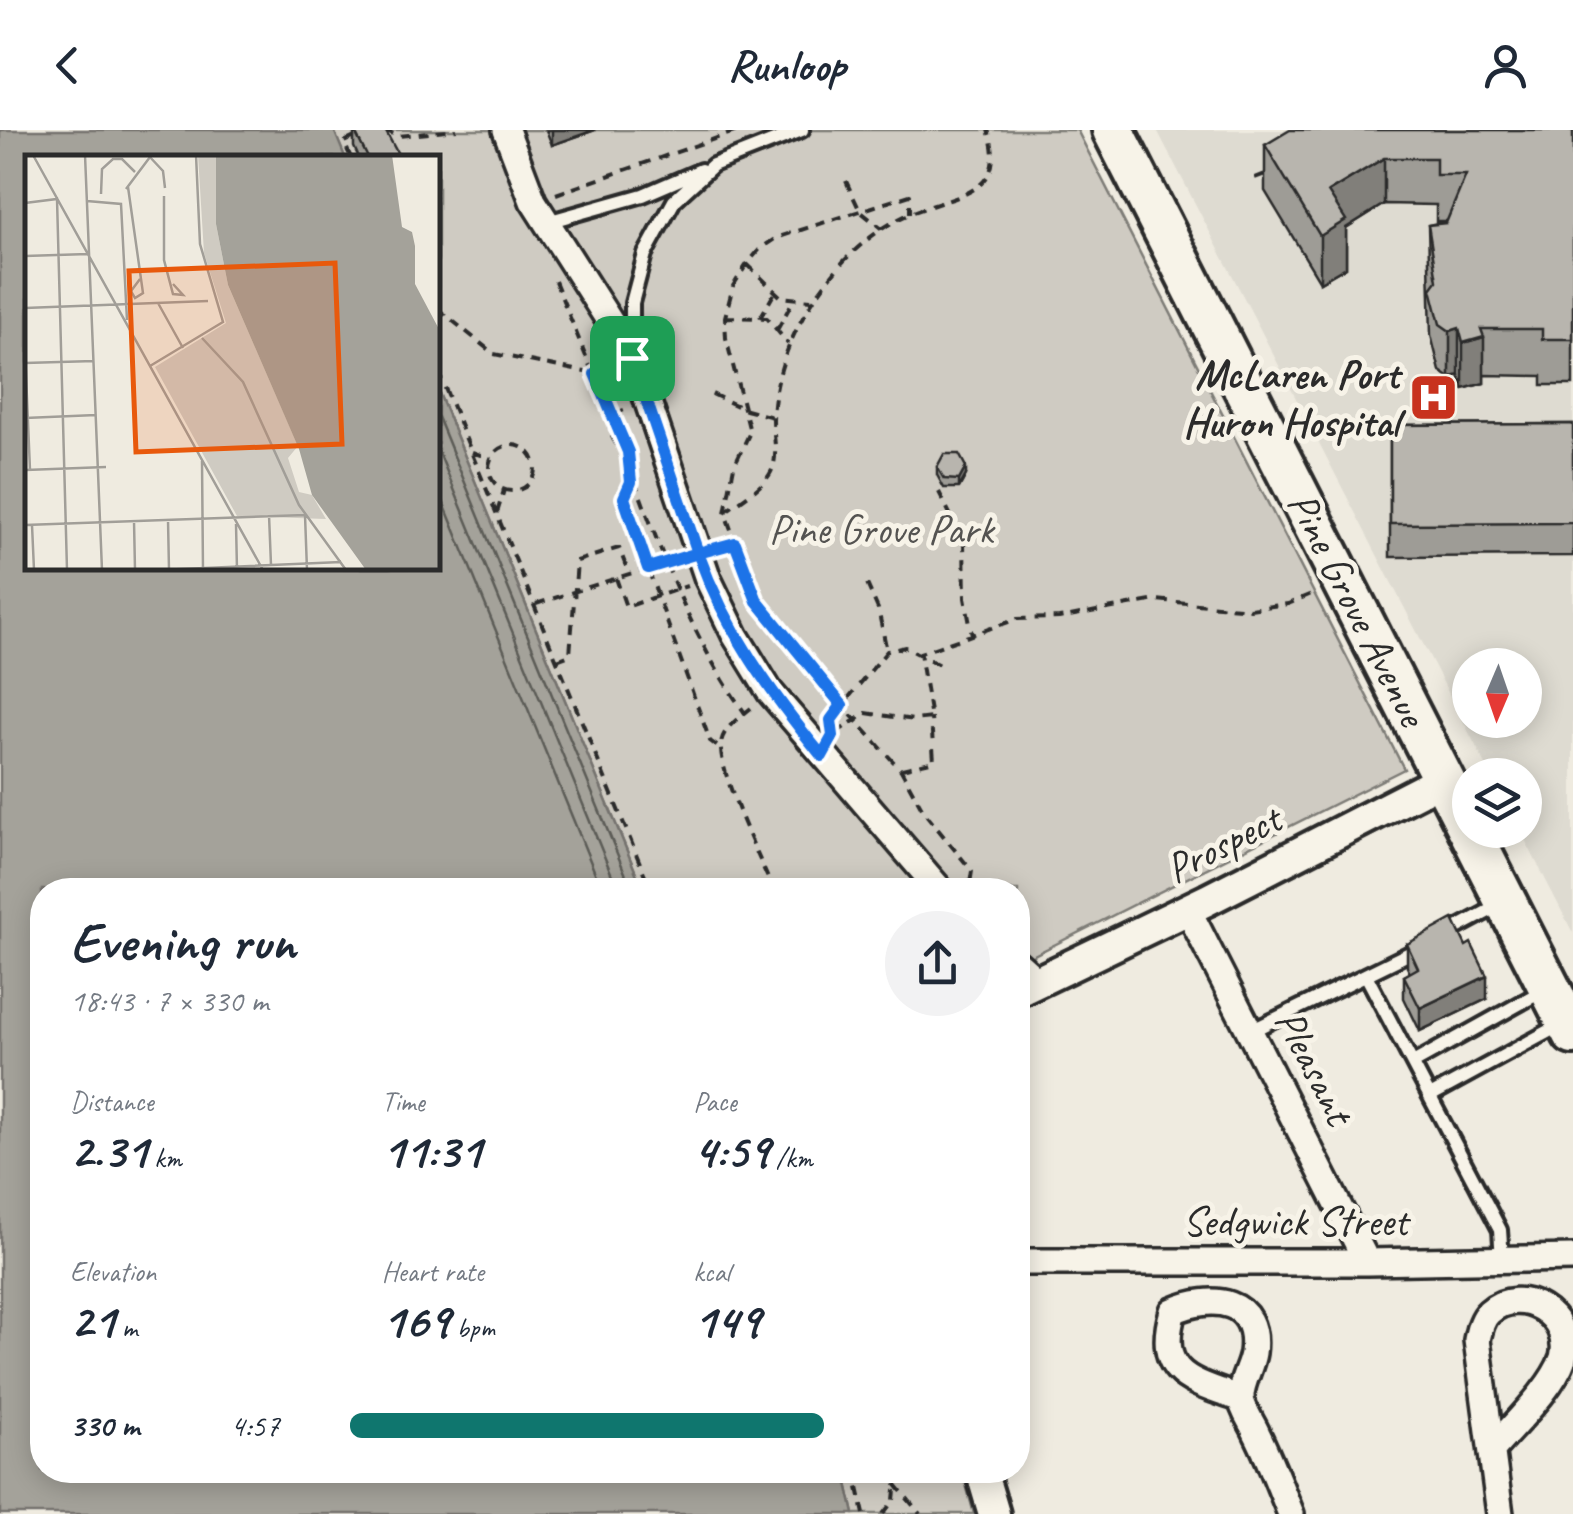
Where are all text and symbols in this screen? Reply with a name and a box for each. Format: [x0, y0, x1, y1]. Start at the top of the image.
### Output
text: Runloop [727, 37, 846, 94]
icon: back [40, 38, 95, 93]
icon: person [1478, 38, 1533, 93]
inset map [25, 155, 440, 570]
pin [590, 316, 675, 401]
icon: arrive [605, 331, 660, 386]
place label: McLaren Port Huron Hospital [1183, 348, 1407, 449]
hospital icon: McLaren Port Huron Hospital [1408, 372, 1460, 424]
street label: Pine Grove Avenue [1275, 483, 1440, 738]
park label: Pine Grove Park [769, 503, 996, 556]
north arrow [1452, 648, 1542, 738]
map controls [1452, 648, 1542, 848]
button: layers [1452, 758, 1542, 848]
street label: Prospect [1157, 791, 1293, 895]
text: Evening run [70, 907, 295, 977]
button: share [885, 911, 990, 1016]
text: 18:43 · 7 × 330 m [70, 980, 268, 1021]
street label: Pleasant [1263, 1001, 1367, 1137]
text: Distance [70, 1084, 154, 1119]
text: Time [382, 1084, 425, 1119]
text: Pace [693, 1084, 736, 1119]
text: 2.31 [70, 1119, 147, 1182]
text: 11:31 [382, 1119, 482, 1182]
text: 4:59 [693, 1119, 769, 1182]
text: km [147, 1140, 182, 1175]
text: /km [769, 1140, 813, 1175]
street label: Sedgwick Street [1182, 1195, 1412, 1248]
text: Elevation [70, 1254, 156, 1289]
text: Heart rate [382, 1254, 484, 1289]
text: kcal [693, 1254, 730, 1289]
text: 21 [70, 1289, 115, 1352]
text: 169 [382, 1289, 450, 1352]
text: 149 [693, 1289, 760, 1352]
text: m [115, 1310, 137, 1345]
text: bpm [450, 1310, 495, 1345]
text: 330 m [70, 1405, 139, 1446]
text: 4:57 [230, 1405, 280, 1446]

